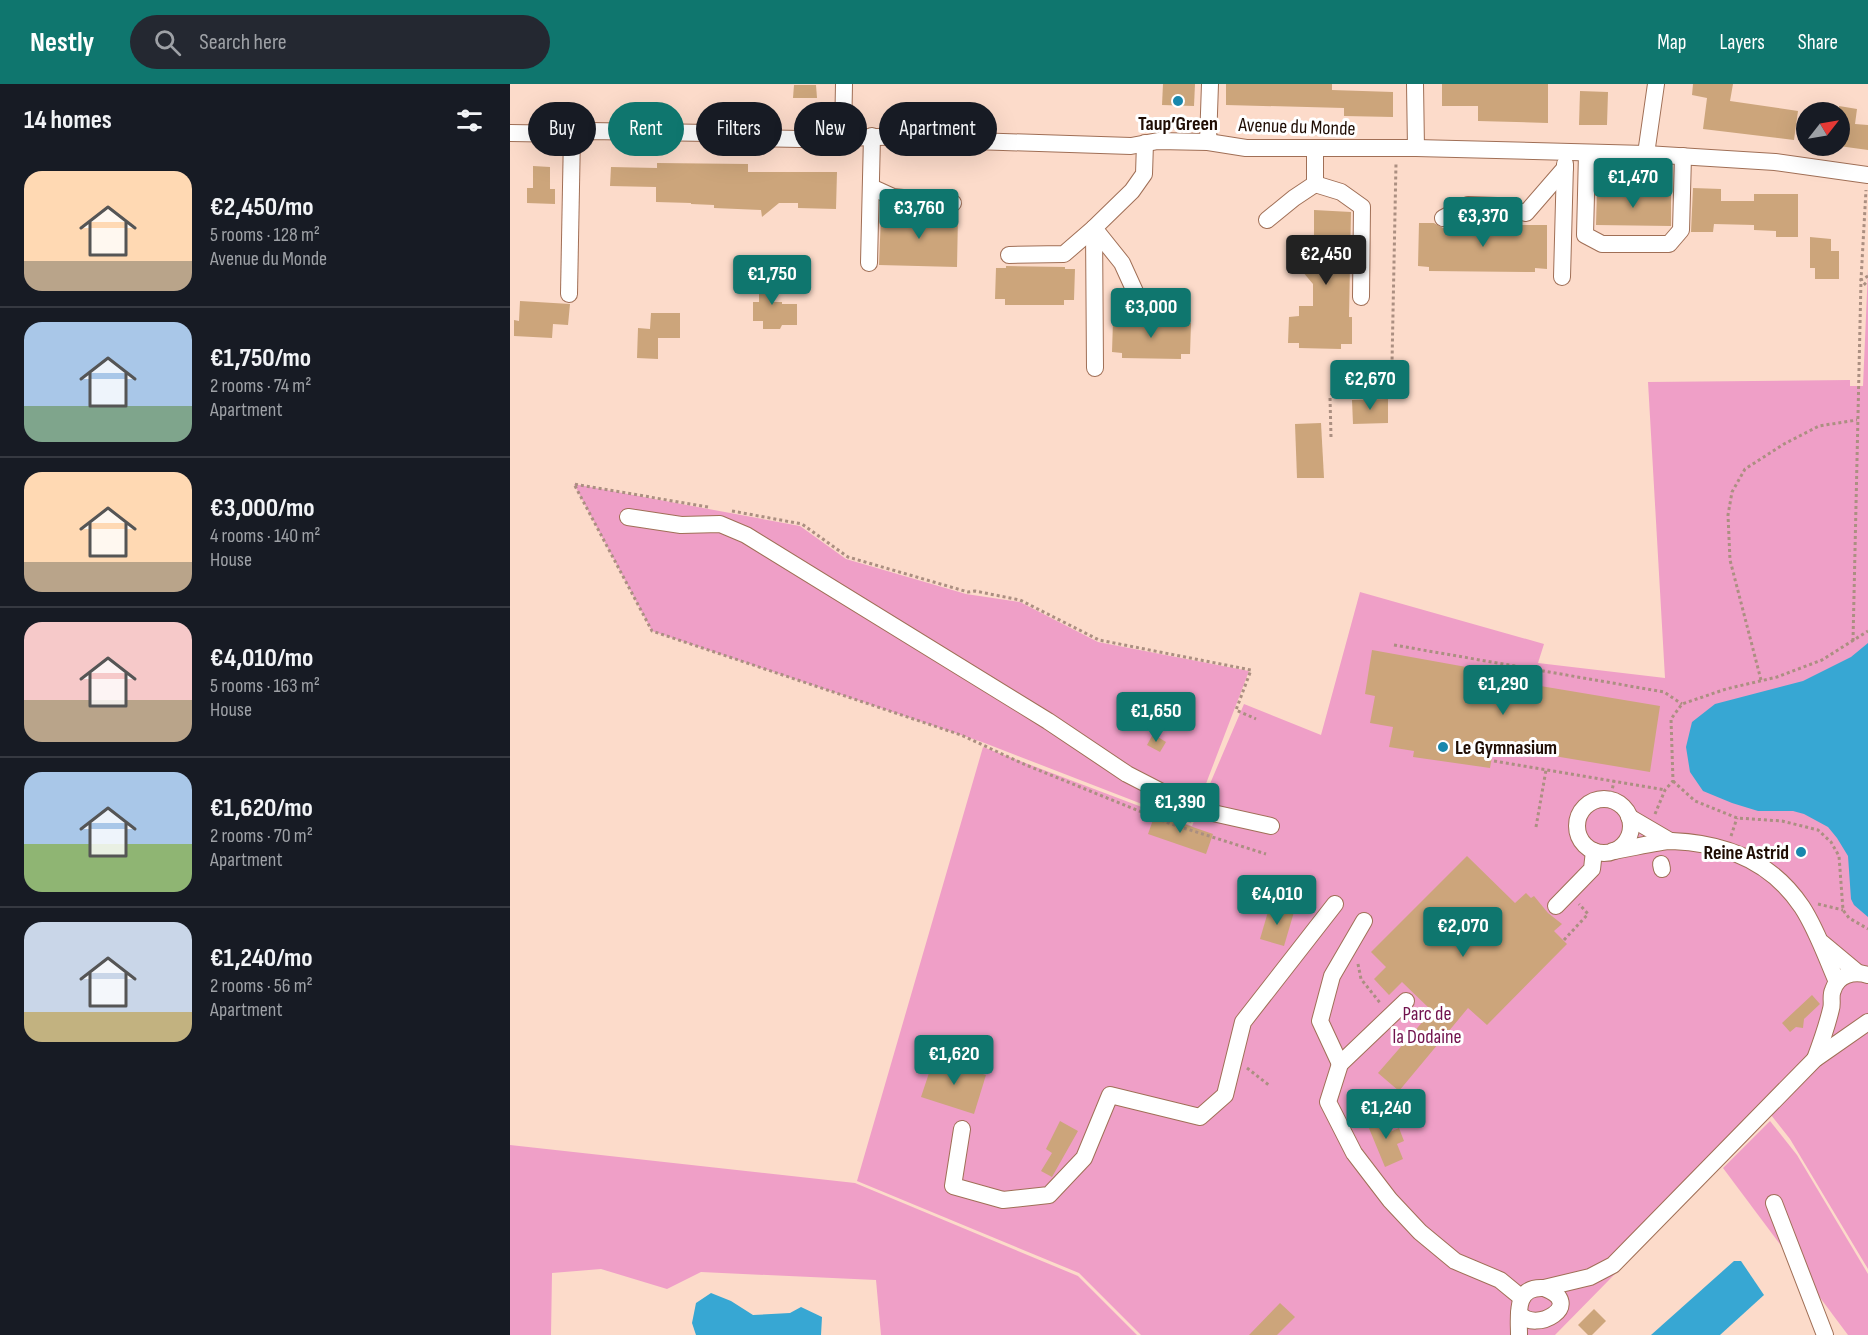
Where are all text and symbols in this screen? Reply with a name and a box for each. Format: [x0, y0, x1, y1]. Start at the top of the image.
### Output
search box [130, 15, 550, 69]
text: Nestly [30, 26, 94, 59]
icon: search [151, 26, 184, 59]
text: Search here [199, 29, 287, 56]
text: Map [1657, 30, 1686, 55]
text: Layers [1719, 30, 1765, 55]
text: Share [1798, 30, 1838, 55]
marker: Taup’Green [1171, 94, 1185, 108]
chip: Buy [528, 102, 596, 156]
chip: Rent [608, 102, 684, 156]
chip: Filters [696, 102, 782, 156]
chip: New [794, 102, 867, 156]
chip: Apartment [879, 102, 997, 156]
north arrow [1796, 102, 1850, 156]
map controls [1796, 102, 1850, 156]
icon: filters [453, 104, 486, 137]
text: 14 homes [24, 105, 112, 136]
place label: Taup’Green [1138, 112, 1218, 136]
street label: Avenue du Monde [1237, 113, 1356, 141]
pin: €1,470 [1584, 158, 1682, 209]
text: €1,470 [1608, 165, 1658, 189]
pin: €3,760 [870, 189, 968, 240]
text: €2,450/mo [210, 192, 314, 223]
icon: home [72, 195, 144, 267]
text: €3,760 [894, 196, 944, 220]
pin: €3,370 [1434, 197, 1532, 248]
text: €3,370 [1457, 204, 1509, 228]
text: 5 rooms · 128 m² [210, 223, 320, 247]
pin: €2,450 [1277, 235, 1375, 286]
text: €2,450 [1300, 242, 1352, 266]
text: Avenue du Monde [210, 247, 327, 271]
pin: €1,750 [723, 255, 821, 306]
text: €1,750 [747, 262, 797, 286]
pin: €3,000 [1102, 288, 1200, 339]
text: €3,000 [1125, 295, 1177, 319]
text: €1,750/mo [210, 343, 311, 374]
icon: home [72, 346, 144, 418]
pin: €2,670 [1321, 360, 1419, 411]
text: €2,670 [1344, 367, 1396, 391]
text: 2 rooms · 74 m² [210, 374, 311, 398]
text: Apartment [210, 398, 283, 422]
text: €3,000/mo [210, 493, 315, 524]
icon: home [72, 496, 144, 568]
text: 4 rooms · 140 m² [210, 524, 320, 548]
text: House [210, 548, 252, 572]
text: €4,010/mo [210, 643, 313, 674]
icon: home [72, 646, 144, 718]
pin: €1,290 [1454, 665, 1552, 716]
text: €1,290 [1477, 672, 1529, 696]
text: 5 rooms · 163 m² [210, 674, 320, 698]
pin: €1,650 [1107, 692, 1205, 743]
text: House [210, 698, 252, 722]
text: €1,650 [1130, 699, 1182, 723]
place label: Le Gymnasium [1455, 736, 1557, 760]
marker: Le Gymnasium [1436, 740, 1450, 754]
pin: €1,390 [1131, 783, 1229, 834]
text: €1,390 [1154, 790, 1206, 814]
text: €1,620/mo [210, 793, 313, 824]
icon: home [72, 796, 144, 868]
text: 2 rooms · 70 m² [210, 824, 313, 848]
place label: Reine Astrid [1703, 841, 1789, 865]
marker: Reine Astrid [1794, 845, 1808, 859]
text: Apartment [210, 848, 283, 872]
pin: €4,010 [1228, 875, 1326, 926]
text: €4,010 [1251, 882, 1303, 906]
pin: €2,070 [1414, 907, 1512, 958]
text: €2,070 [1437, 914, 1489, 938]
text: €1,240/mo [210, 943, 313, 974]
icon: home [72, 946, 144, 1018]
text: 2 rooms · 56 m² [210, 974, 313, 998]
text: Apartment [210, 998, 283, 1022]
park label: Parc de la Dodaine [1392, 1002, 1462, 1049]
pin: €1,620 [905, 1035, 1003, 1086]
text: €1,620 [928, 1042, 980, 1066]
pin: €1,240 [1337, 1089, 1435, 1140]
text: €1,240 [1361, 1096, 1411, 1120]

